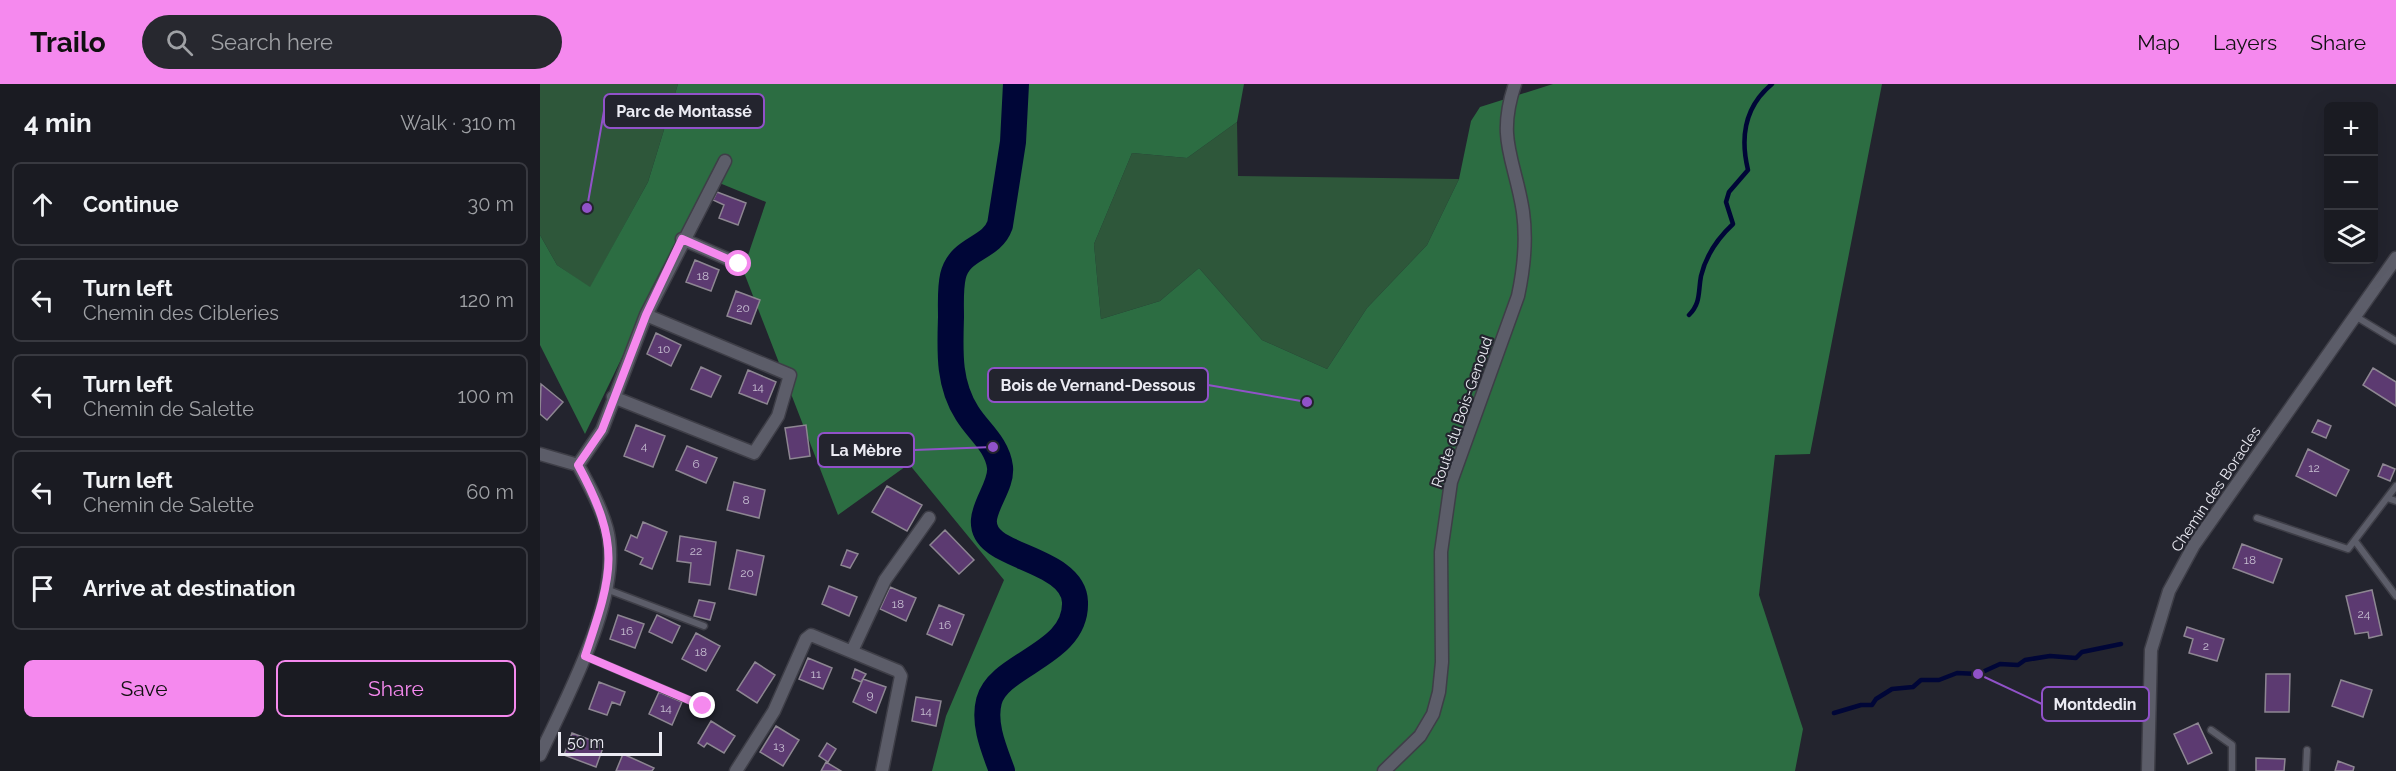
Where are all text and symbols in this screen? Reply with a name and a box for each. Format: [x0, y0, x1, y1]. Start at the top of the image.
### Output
search box [142, 15, 562, 69]
text: Trailo [30, 26, 106, 59]
icon: search [163, 26, 196, 59]
text: Search here [211, 29, 333, 55]
text: Map [2137, 30, 2180, 55]
text: Layers [2213, 30, 2277, 55]
text: Share [2310, 30, 2366, 55]
callout: Parc de Montassé [604, 94, 764, 128]
text: Parc de Montassé [616, 102, 752, 121]
map controls [2324, 102, 2378, 264]
button: + [2324, 102, 2378, 156]
text: 4 min [24, 108, 92, 138]
text: Walk · 310 m [400, 111, 516, 135]
button: − [2324, 156, 2378, 210]
icon: ahead [26, 188, 59, 221]
text: Continue [83, 191, 179, 217]
text: 30 m [468, 192, 514, 216]
button: layers [2324, 210, 2378, 264]
route start [725, 250, 751, 276]
house number: 18 [697, 269, 709, 283]
text: Turn left [83, 275, 173, 301]
icon: left [26, 284, 59, 317]
text: 120 m [459, 288, 514, 312]
text: Chemin des Cibleries [83, 301, 279, 325]
house number: 20 [736, 301, 750, 315]
street label: Route du Bois-Genoud [1428, 334, 1496, 490]
house number: 10 [658, 342, 670, 356]
callout: Bois de Vernand-Dessous [988, 368, 1208, 402]
text: Turn left [83, 371, 173, 397]
text: Bois de Vernand-Dessous [1001, 376, 1196, 395]
icon: left [26, 380, 59, 413]
house number: 14 [752, 380, 764, 394]
text: 100 m [457, 384, 514, 408]
text: Chemin de Salette [83, 397, 254, 421]
street label: Chemin des Boracles [2167, 423, 2265, 555]
callout: La Mèbre [818, 433, 914, 467]
house number: 4 [641, 439, 648, 453]
text: La Mèbre [830, 441, 902, 460]
house number: 6 [692, 457, 700, 471]
house number: 12 [2308, 461, 2320, 475]
text: Turn left [83, 467, 173, 493]
icon: left [26, 476, 59, 509]
text: 60 m [466, 480, 514, 504]
text: Chemin de Salette [83, 493, 254, 517]
house number: 8 [742, 493, 750, 507]
house number: 22 [690, 544, 702, 558]
house number: 18 [2244, 553, 2256, 567]
house number: 20 [740, 566, 754, 580]
icon: arrive [26, 572, 59, 605]
text: Arrive at destination [83, 575, 296, 601]
house number: 18 [892, 597, 904, 611]
house number: 24 [2358, 607, 2371, 621]
house number: 16 [939, 618, 951, 632]
house number: 16 [621, 624, 633, 638]
house number: 2 [2203, 639, 2209, 653]
house number: 18 [695, 645, 707, 659]
button: Save [24, 660, 264, 717]
button: Share [276, 660, 516, 717]
house number: 11 [811, 667, 821, 681]
callout: Montdedin [2042, 687, 2149, 721]
house number: 9 [866, 688, 874, 702]
route end [689, 692, 715, 718]
text: Montdedin [2053, 695, 2137, 714]
house number: 14 [660, 701, 672, 715]
house number: 14 [920, 704, 932, 718]
scale bar [558, 729, 662, 756]
text: 50 m [567, 733, 604, 752]
house number: 13 [773, 739, 785, 753]

